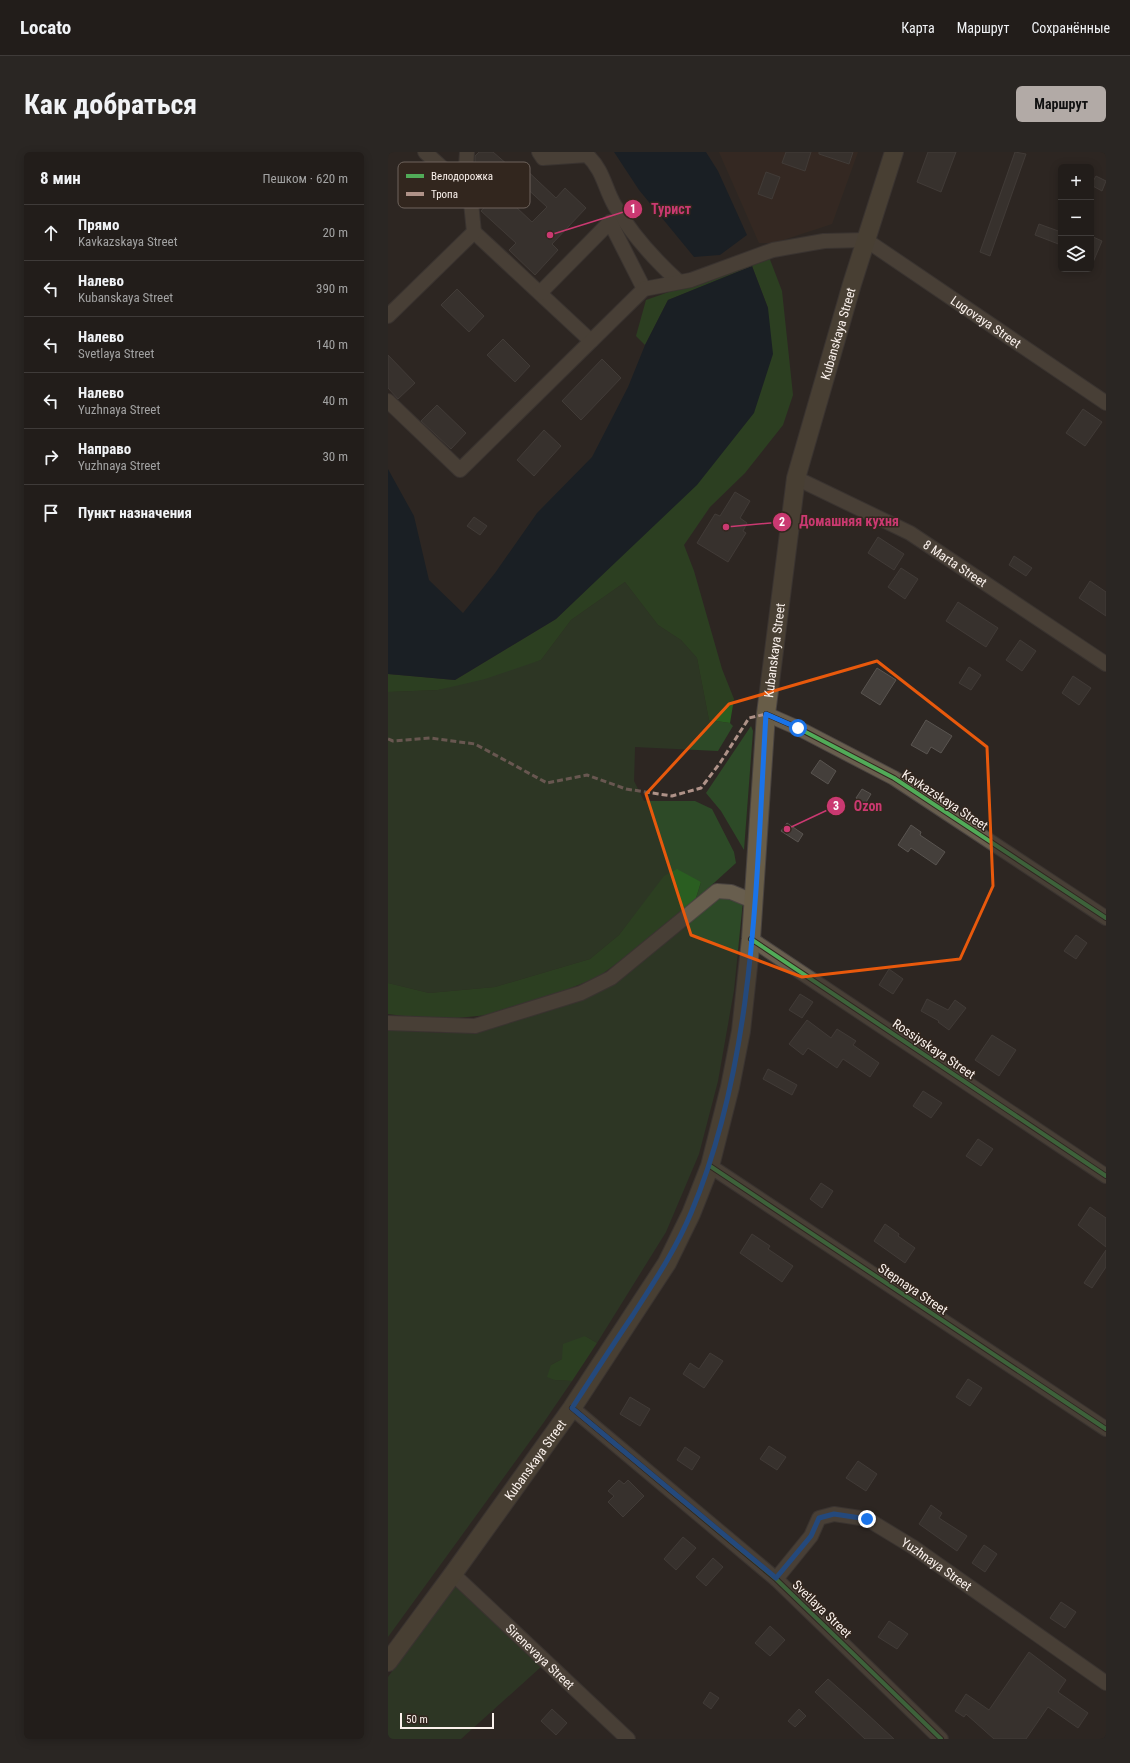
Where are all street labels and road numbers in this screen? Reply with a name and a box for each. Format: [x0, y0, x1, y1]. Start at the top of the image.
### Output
street label: Kubanskaya Street [817, 286, 858, 381]
street label: Lugovaya Street [948, 292, 1024, 351]
street label: 8 Marta Street [921, 537, 990, 590]
street label: Kubanskaya Street [761, 602, 788, 698]
street label: Kavkazskaya Street [899, 767, 991, 833]
street label: Rossiyskaya Street [890, 1016, 978, 1082]
street label: Stepnaya Street [875, 1260, 951, 1318]
street label: Kubanskaya Street [501, 1417, 569, 1503]
street label: Yuzhnaya Street [899, 1534, 975, 1594]
street label: Svetlaya Street [789, 1577, 855, 1641]
street label: Sirenevaya Street [503, 1620, 578, 1692]

